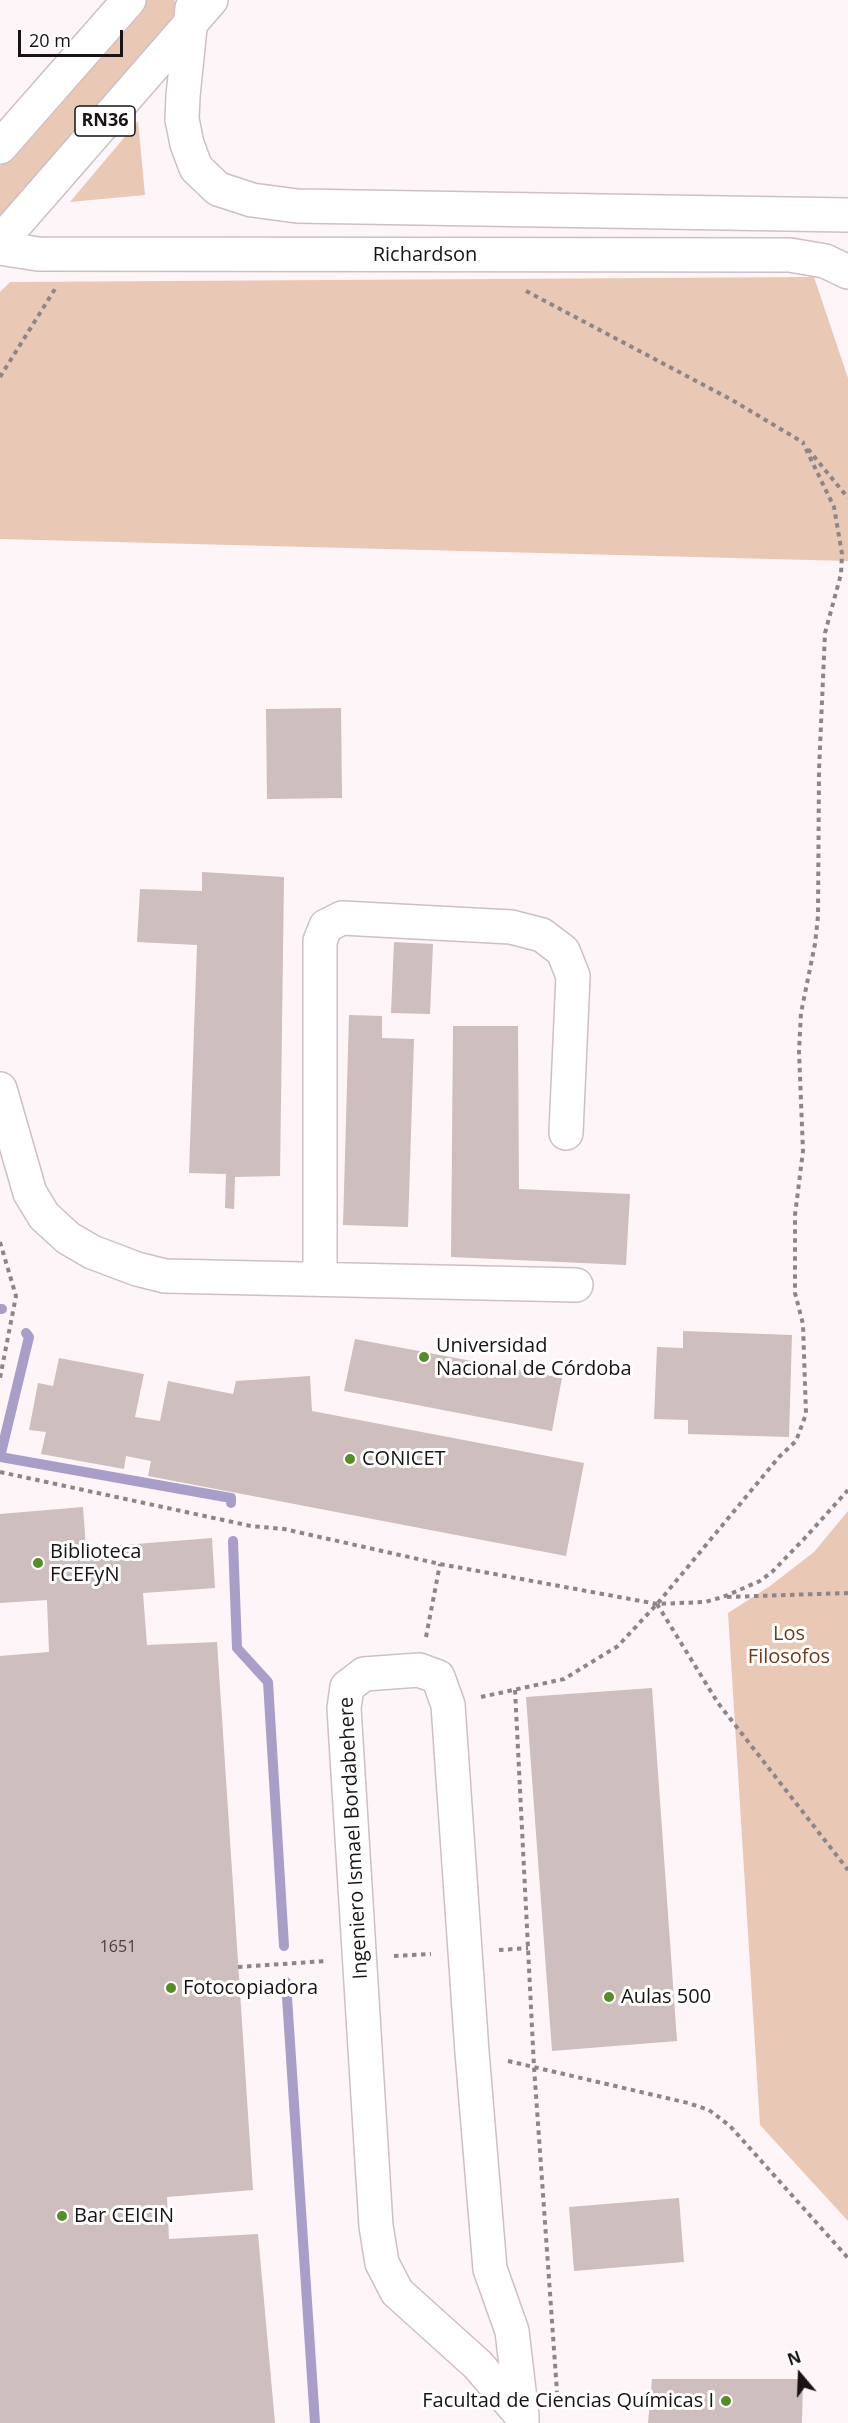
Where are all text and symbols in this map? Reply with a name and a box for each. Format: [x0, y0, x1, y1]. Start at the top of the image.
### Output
scale bar [21, 18, 126, 56]
text: 20 m [29, 28, 71, 52]
road number: RN36 [75, 106, 135, 136]
street label: Richardson [373, 243, 477, 267]
place label: Universidad Nacional de Córdoba [436, 1334, 632, 1381]
marker: Universidad Nacional de Córdoba [417, 1350, 431, 1364]
place label: CONICET [362, 1447, 446, 1471]
marker: CONICET [343, 1452, 357, 1466]
place label: Biblioteca FCEFyN [50, 1540, 141, 1587]
marker: Biblioteca FCEFyN [31, 1556, 45, 1570]
park label: Los Filosofos [748, 1622, 830, 1669]
street label: Ingeniero Ismael Bordabehere [335, 1696, 373, 1980]
house number: 1651 [100, 1937, 136, 1957]
place label: Fotocopiadora [183, 1976, 318, 2000]
marker: Fotocopiadora [164, 1981, 178, 1995]
place label: Aulas 500 [621, 1985, 711, 2009]
marker: Aulas 500 [602, 1990, 616, 2004]
place label: Bar CEICIN [74, 2204, 174, 2228]
marker: Bar CEICIN [55, 2209, 69, 2223]
north arrow [770, 2345, 830, 2405]
text: N [784, 2345, 804, 2371]
place label: Facultad de Ciencias Químicas I [422, 2389, 714, 2413]
marker: Facultad de Ciencias Químicas I [719, 2394, 733, 2408]

